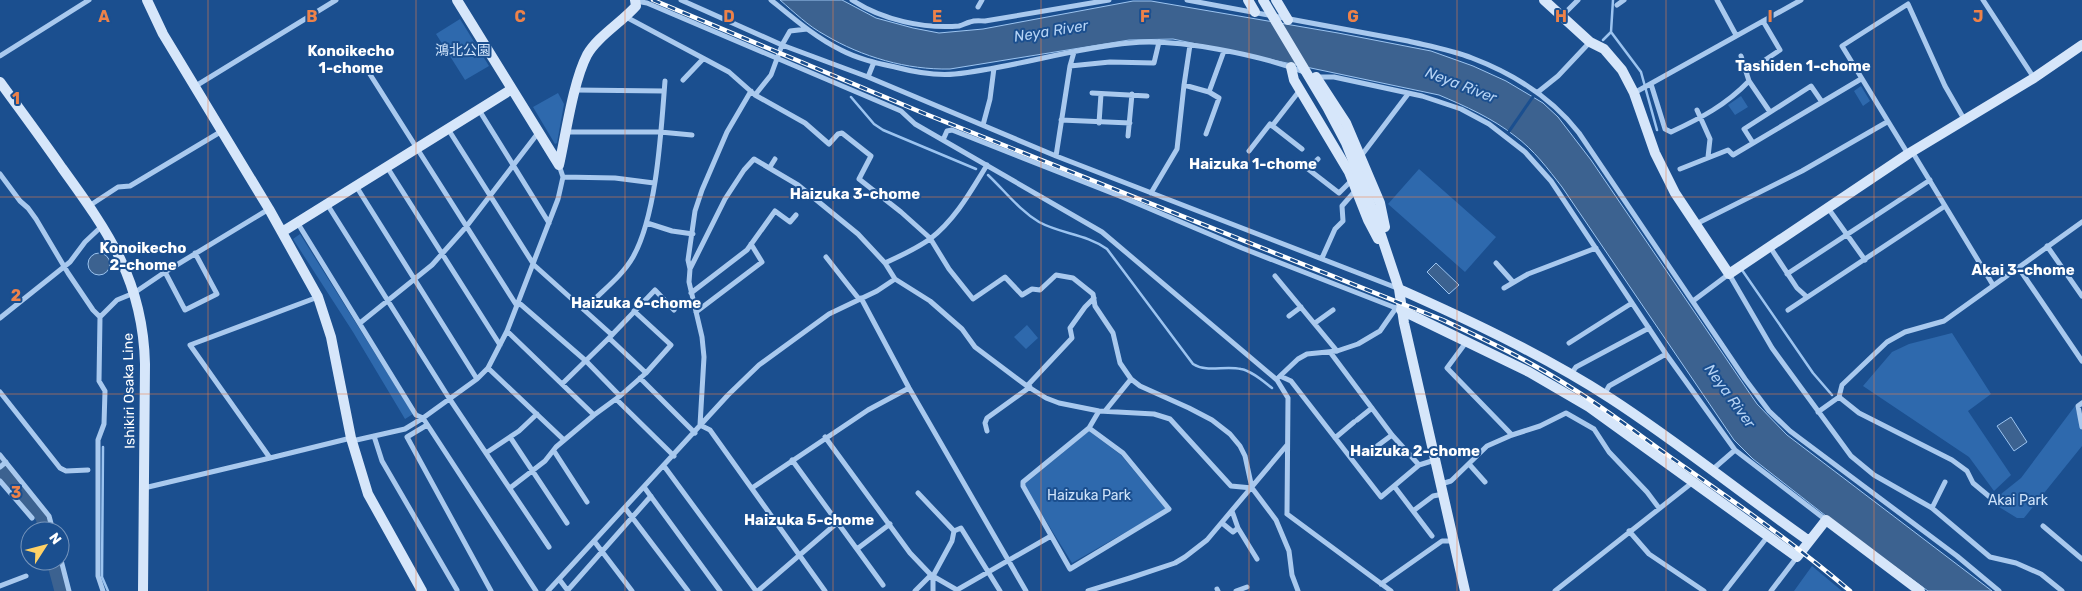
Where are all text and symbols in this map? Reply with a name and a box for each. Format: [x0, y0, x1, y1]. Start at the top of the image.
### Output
text: A [98, 7, 110, 26]
text: B [306, 7, 318, 26]
text: C [514, 7, 526, 26]
text: D [723, 7, 735, 26]
text: E [932, 7, 942, 26]
text: F [1140, 7, 1150, 26]
text: G [1347, 7, 1359, 26]
text: H [1555, 7, 1567, 26]
text: I [1767, 7, 1773, 26]
text: J [1973, 7, 1983, 26]
water label: Neya River [1013, 16, 1091, 46]
district label: Konoikecho 1-chome [308, 42, 394, 77]
park label: 鴻北公園 [435, 42, 491, 59]
district label: Tashiden 1-chome [1735, 57, 1871, 75]
water label: Neya River [1423, 63, 1500, 107]
text: 1 [12, 89, 20, 108]
district label: Haizuka 1-chome [1189, 155, 1317, 173]
district label: Haizuka 3-chome [790, 185, 920, 203]
district label: Konoikecho 2-chome [100, 239, 186, 274]
district label: Akai 3-chome [1971, 261, 2075, 279]
text: 2 [11, 286, 21, 305]
district label: Haizuka 6-chome [571, 294, 701, 312]
street label: Ishikiri Osaka Line [119, 333, 139, 449]
water label: Neya River [1701, 360, 1760, 433]
district label: Haizuka 2-chome [1350, 442, 1480, 460]
text: 3 [11, 483, 21, 502]
park label: Haizuka Park [1047, 487, 1132, 504]
park label: Akai Park [1988, 492, 2049, 509]
district label: Haizuka 5-chome [744, 511, 874, 529]
north arrow [20, 521, 70, 571]
text: N [45, 530, 65, 548]

